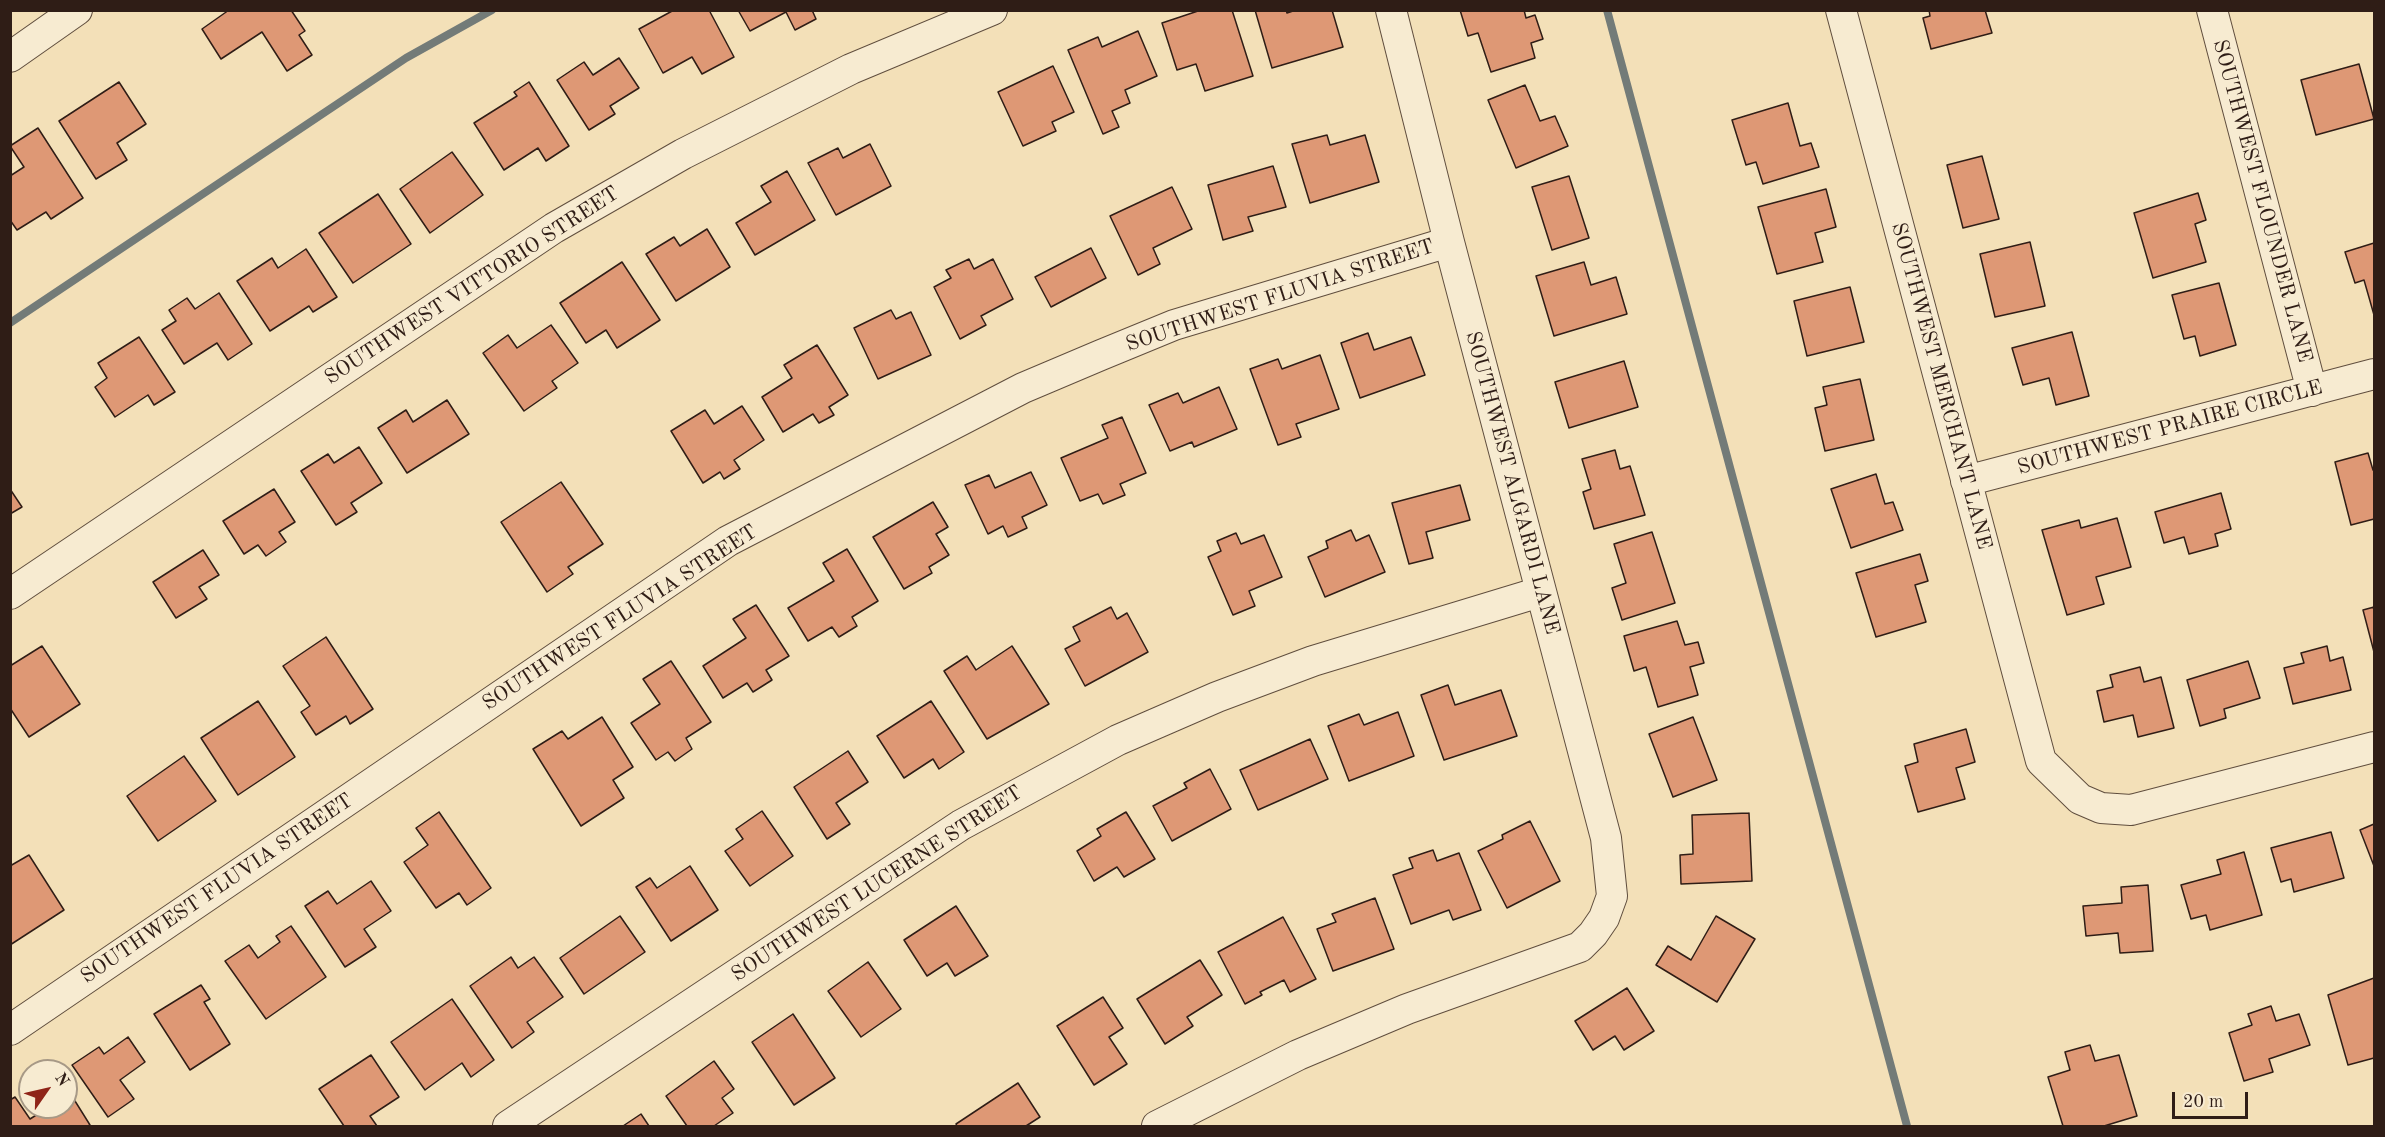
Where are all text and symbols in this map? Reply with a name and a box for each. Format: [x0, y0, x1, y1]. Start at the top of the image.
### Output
street label: SOUTHWEST FLOUNDER LANE [2207, 37, 2317, 365]
street label: SOUTHWEST VITTORIO STREET [320, 181, 624, 391]
street label: SOUTHWEST MERCHANT LANE [1885, 220, 1997, 552]
street label: SOUTHWEST FLUVIA STREET [1123, 234, 1437, 358]
street label: SOUTHWEST ALGARDI LANE [1459, 329, 1565, 637]
street label: SOUTHWEST PRAIRE CIRCLE [2015, 375, 2325, 481]
street label: SOUTHWEST FLUVIA STREET [478, 520, 762, 716]
street label: SOUTHWEST LUCERNE STREET [727, 780, 1027, 988]
street label: SOUTHWEST FLUVIA STREET [76, 788, 358, 990]
north arrow [18, 1059, 78, 1119]
text: N [51, 1071, 71, 1090]
scale bar [2175, 1080, 2252, 1118]
text: 20 m [2183, 1093, 2223, 1111]

